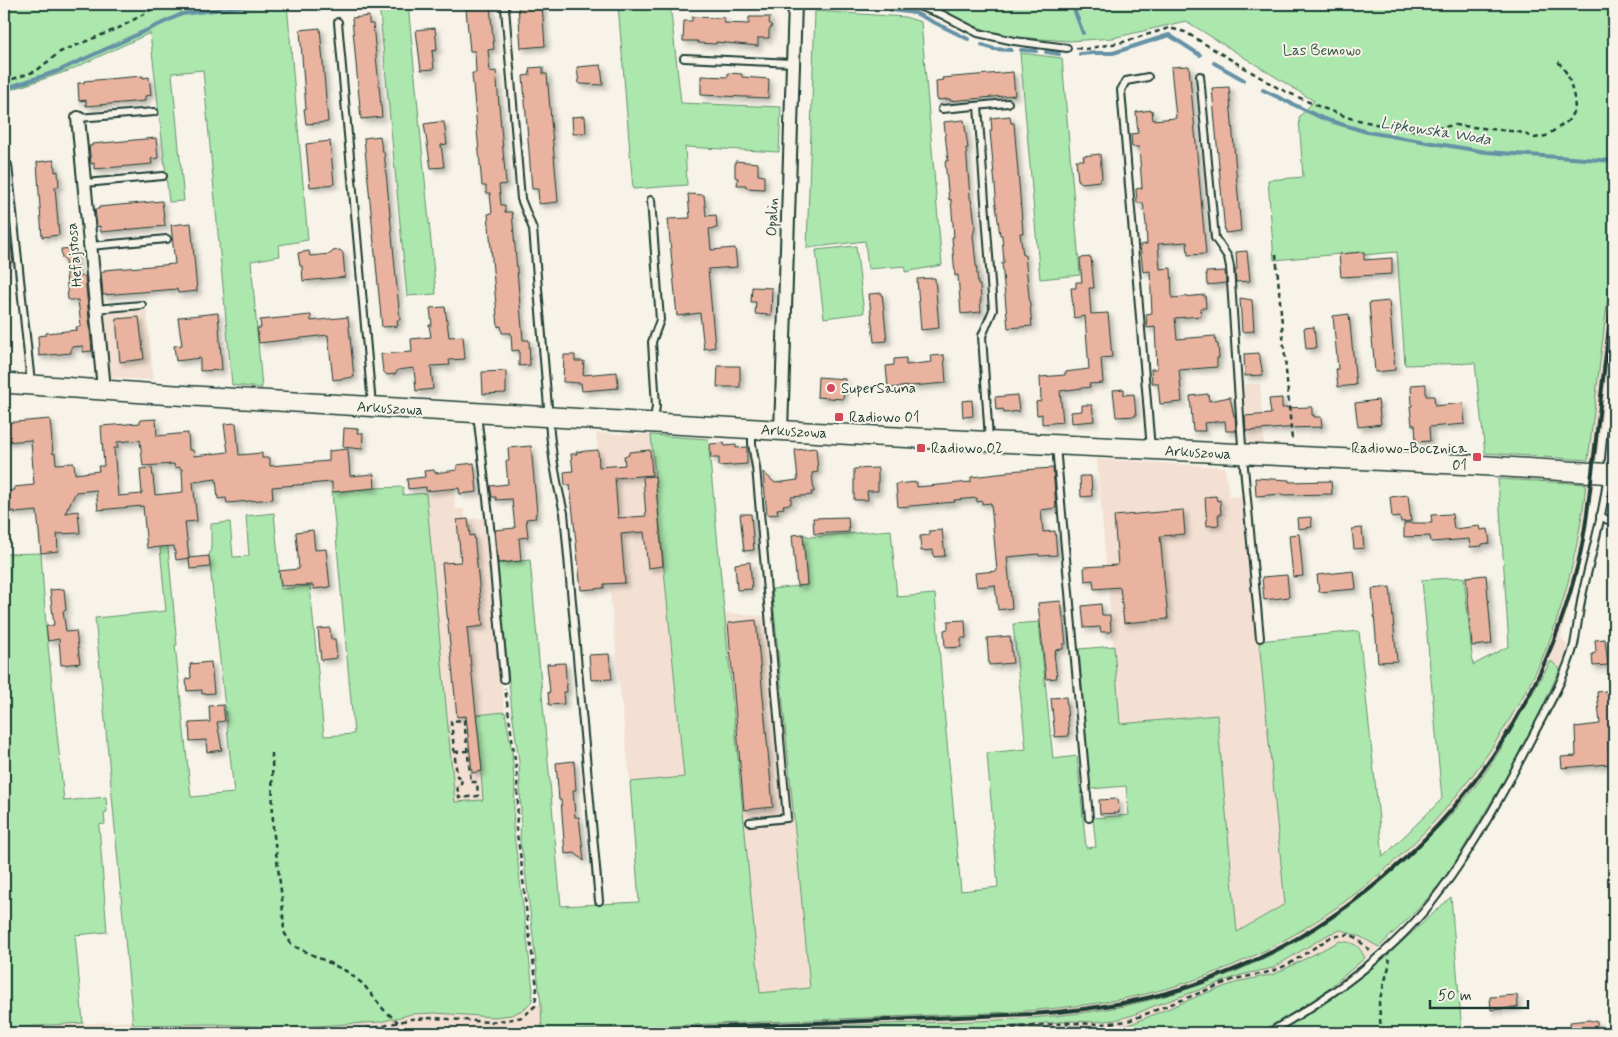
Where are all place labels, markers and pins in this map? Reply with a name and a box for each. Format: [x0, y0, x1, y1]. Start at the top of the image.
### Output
place label: SuperSauna [841, 379, 916, 399]
marker: SuperSauna [825, 382, 837, 394]
place label: Radiowo 01 [849, 408, 919, 428]
marker: Radiowo 01 [833, 411, 845, 423]
place label: Radiowo 02 [931, 439, 1003, 459]
place label: Radiowo-Bocznica 01 [1351, 439, 1468, 476]
marker: Radiowo 02 [915, 442, 927, 454]
marker: Radiowo-Bocznica 01 [1471, 451, 1483, 463]

